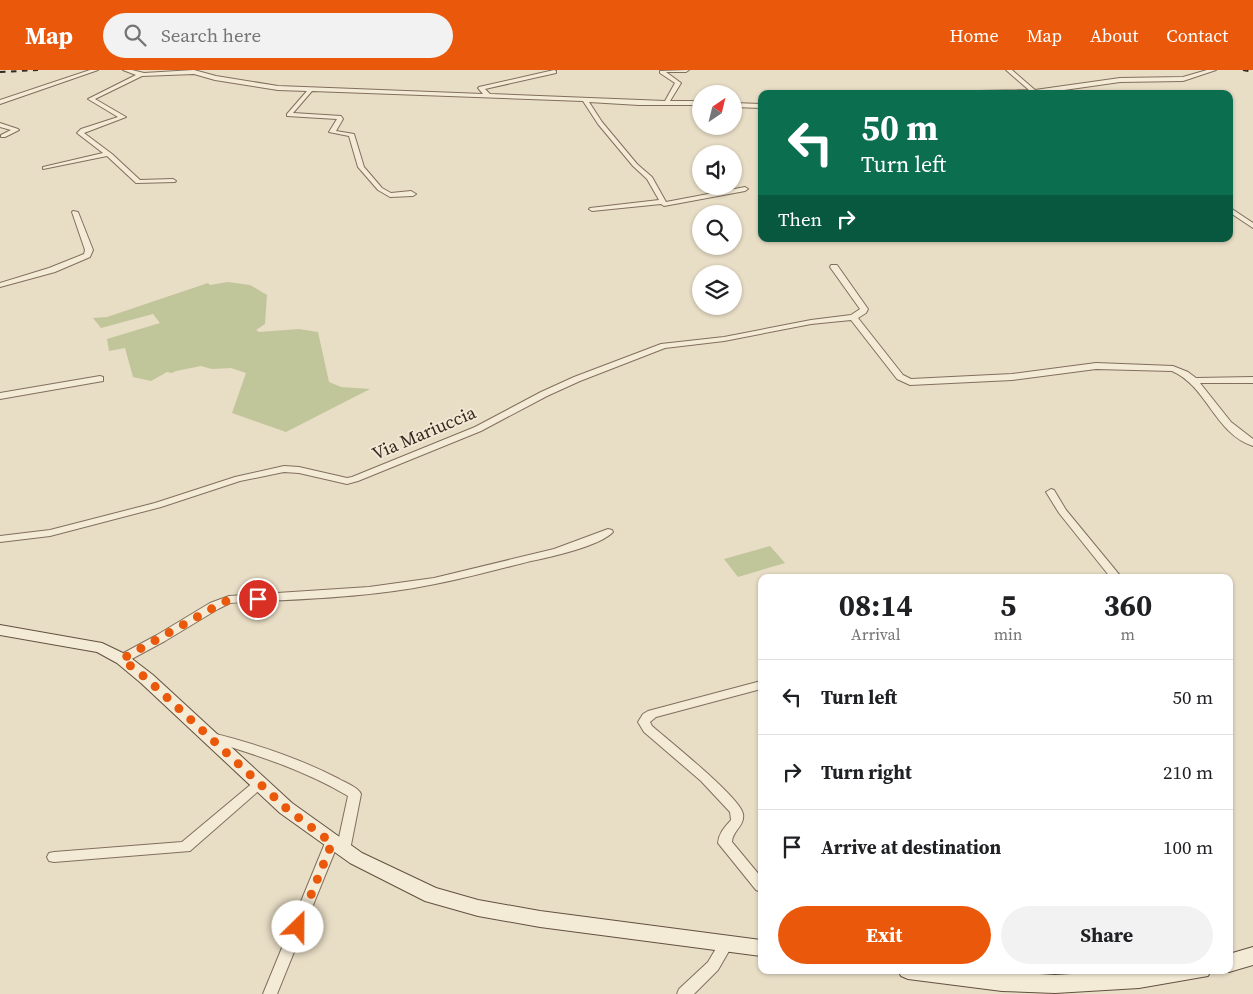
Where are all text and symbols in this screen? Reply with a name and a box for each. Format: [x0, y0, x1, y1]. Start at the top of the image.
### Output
search box [103, 13, 453, 58]
text: Map [25, 19, 73, 52]
icon: search [121, 21, 149, 49]
text: Search here [161, 22, 261, 48]
text: Home [950, 23, 999, 48]
text: Map [1027, 23, 1062, 48]
text: About [1090, 23, 1138, 48]
text: Contact [1166, 23, 1228, 48]
north arrow [692, 85, 742, 135]
map controls [692, 85, 742, 315]
text: 50 m [861, 104, 938, 152]
icon: left [778, 110, 843, 175]
button: sound [692, 145, 742, 195]
text: Turn left [861, 149, 946, 179]
button: search [692, 205, 742, 255]
icon: right [832, 205, 860, 233]
text: Then [778, 206, 822, 232]
button: layers [692, 265, 742, 315]
street label: Via Mariuccia [368, 399, 480, 466]
pin [237, 578, 279, 620]
icon: arrive [244, 585, 272, 613]
text: 08:14 [839, 585, 913, 626]
text: 5 [1000, 585, 1016, 626]
text: 360 [1103, 585, 1152, 626]
text: Arrival [851, 623, 901, 645]
text: min [994, 623, 1023, 645]
text: m [1121, 623, 1135, 645]
icon: left [778, 683, 806, 711]
text: Turn left [821, 684, 897, 710]
text: 50 m [1172, 684, 1213, 710]
icon: right [778, 758, 806, 786]
text: Turn right [821, 759, 912, 785]
text: 210 m [1163, 759, 1213, 785]
icon: arrive [778, 833, 806, 861]
text: Arrive at destination [821, 834, 1001, 860]
text: 100 m [1163, 834, 1213, 860]
position arrow [271, 900, 323, 952]
button: Exit [778, 906, 991, 964]
button: Share [1001, 906, 1213, 964]

